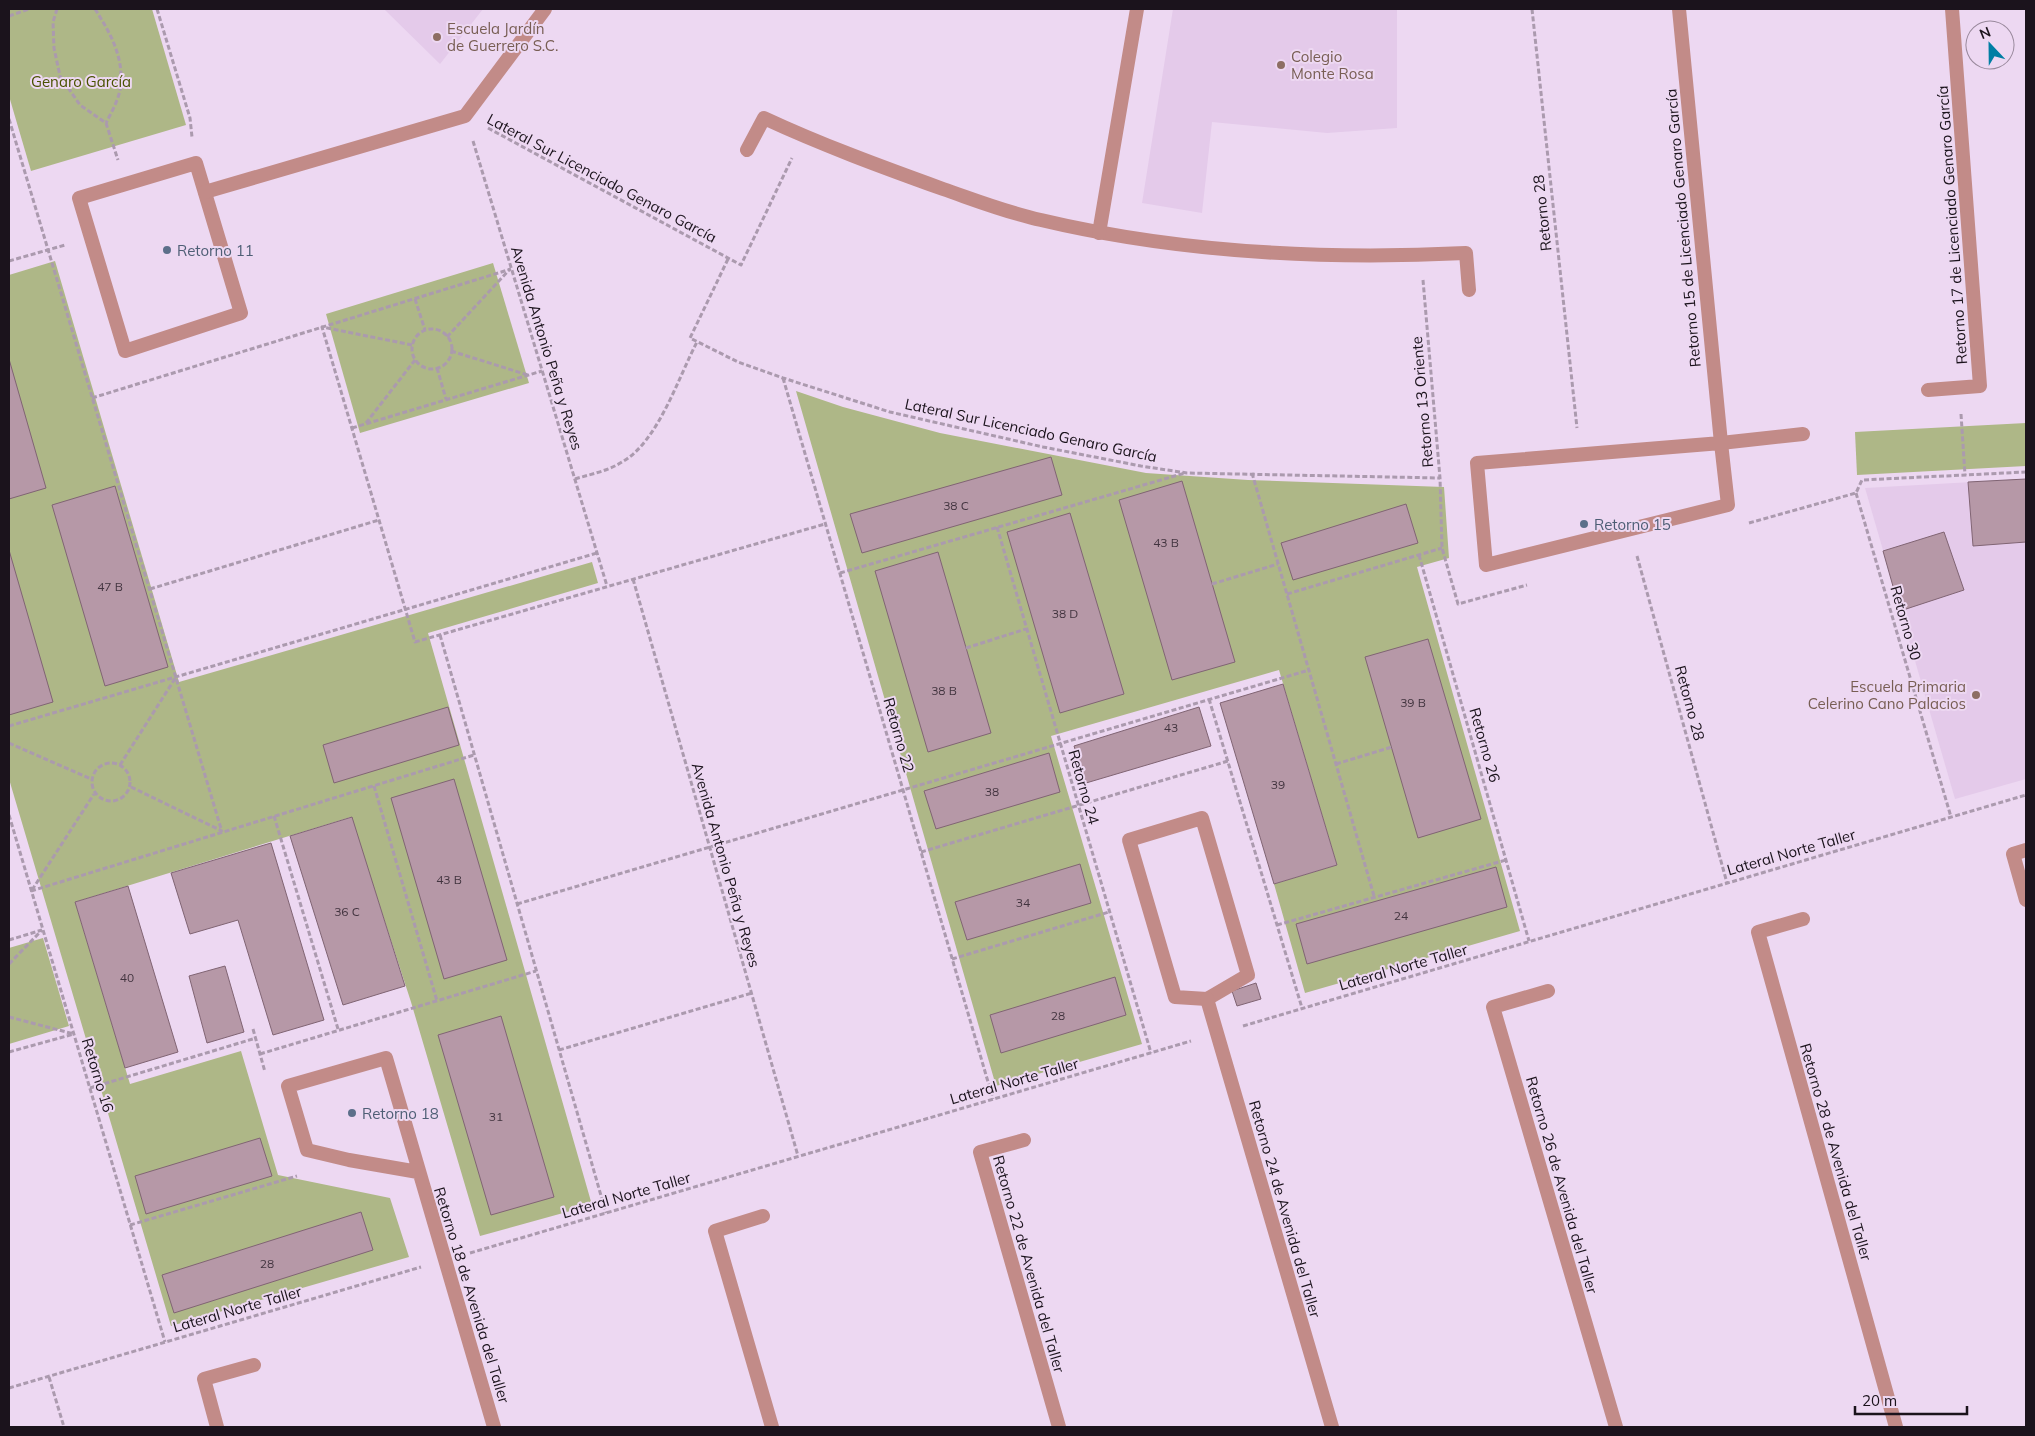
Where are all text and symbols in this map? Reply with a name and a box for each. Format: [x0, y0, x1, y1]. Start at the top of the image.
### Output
place label: Escuela Jardín de Guerrero S.C. [447, 19, 559, 55]
north arrow [1965, 20, 2015, 70]
text: N [1977, 23, 1993, 43]
marker: Escuela Jardín de Guerrero S.C. [431, 31, 443, 43]
place label: Colegio Monte Rosa [1291, 47, 1374, 83]
marker: Colegio Monte Rosa [1275, 59, 1287, 71]
park label: Genaro García [31, 72, 131, 91]
street label: Retorno 17 de Licenciado Genaro García [1933, 85, 1971, 365]
street label: Retorno 15 de Licenciado Genaro García [1661, 88, 1705, 368]
street label: Lateral Sur Licenciado Genaro García [484, 109, 720, 247]
street label: Retorno 28 [1529, 174, 1555, 252]
place label: Retorno 11 [177, 241, 254, 260]
marker: Retorno 11 [161, 244, 173, 256]
street label: Avenida Antonio Peña y Reyes [507, 244, 587, 452]
street label: Retorno 13 Oriente [1407, 336, 1437, 468]
street label: Lateral Sur Licenciado Genaro García [903, 394, 1159, 466]
house number: 38 C [943, 498, 969, 513]
place label: Retorno 15 [1594, 515, 1671, 534]
marker: Retorno 15 [1578, 518, 1590, 530]
house number: 43 B [1153, 535, 1179, 550]
house number: 47 B [97, 579, 123, 594]
street label: Retorno 30 [1886, 583, 1926, 663]
house number: 38 D [1052, 606, 1078, 621]
street label: Retorno 28 [1671, 663, 1709, 743]
place label: Escuela Primaria Celerino Cano Palacios [1808, 677, 1966, 713]
house number: 38 B [931, 683, 957, 698]
marker: Escuela Primaria Celerino Cano Palacios [1970, 689, 1982, 701]
street label: Retorno 22 [879, 695, 919, 775]
house number: 39 B [1400, 695, 1426, 710]
street label: Retorno 26 [1465, 705, 1505, 785]
house number: 43 [1164, 720, 1178, 735]
street label: Retorno 24 [1064, 747, 1104, 827]
street label: Avenida Antonio Peña y Reyes [688, 760, 764, 970]
house number: 39 [1271, 777, 1285, 792]
house number: 38 [985, 784, 999, 799]
street label: Lateral Norte Taller [1725, 824, 1858, 879]
house number: 43 B [436, 872, 462, 887]
house number: 34 [1016, 895, 1030, 910]
house number: 36 C [334, 904, 360, 919]
house number: 24 [1394, 908, 1408, 923]
street label: Lateral Norte Taller [1337, 939, 1470, 994]
house number: 40 [120, 970, 134, 985]
house number: 28 [1051, 1008, 1065, 1023]
street label: Retorno 16 [78, 1035, 118, 1115]
street label: Retorno 28 de Avenida del Taller [1796, 1041, 1876, 1263]
street label: Lateral Norte Taller [948, 1053, 1081, 1108]
street label: Retorno 26 de Avenida del Taller [1522, 1074, 1602, 1296]
street label: Retorno 24 de Avenida del Taller [1245, 1098, 1325, 1320]
place label: Retorno 18 [362, 1104, 439, 1123]
marker: Retorno 18 [346, 1107, 358, 1119]
house number: 31 [489, 1109, 503, 1124]
street label: Retorno 22 de Avenida del Taller [989, 1153, 1069, 1375]
street label: Lateral Norte Taller [560, 1167, 693, 1222]
street label: Retorno 18 de Avenida del Taller [430, 1185, 514, 1406]
house number: 28 [260, 1256, 274, 1271]
street label: Lateral Norte Taller [171, 1281, 304, 1336]
scale bar [1855, 1384, 1968, 1416]
text: 20 m [1862, 1391, 1897, 1410]

